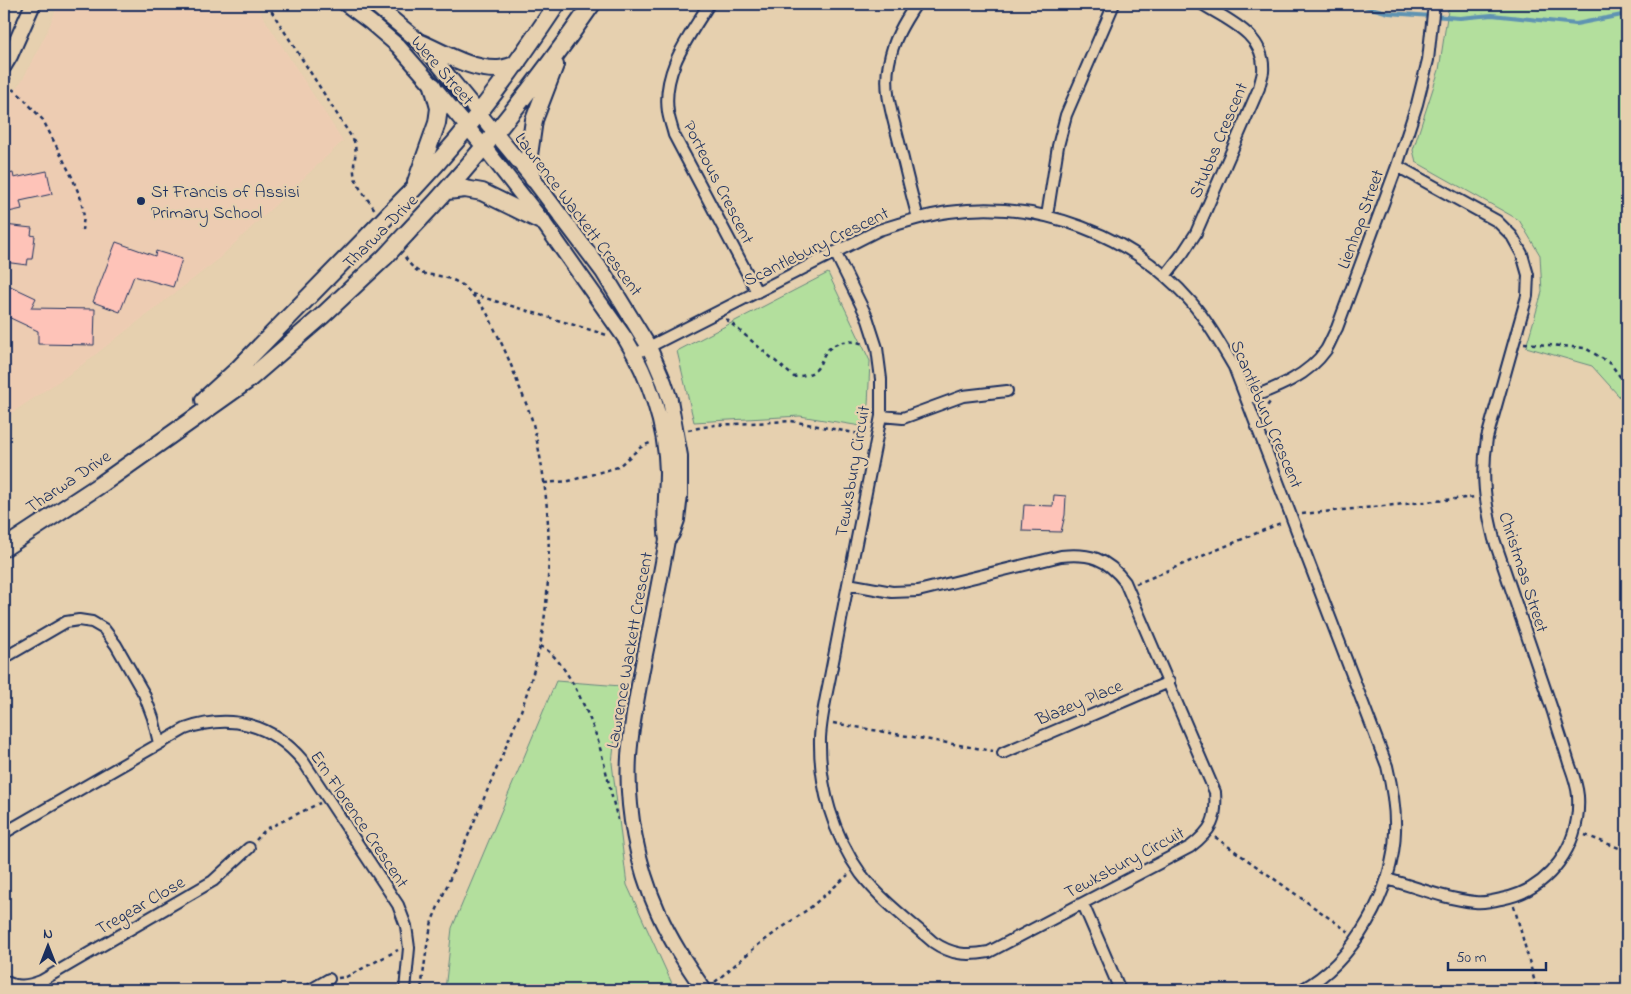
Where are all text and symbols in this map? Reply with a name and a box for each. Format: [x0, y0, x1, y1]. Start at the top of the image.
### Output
street label: Were Street [404, 31, 479, 112]
street label: Stubbs Crescent [1184, 79, 1256, 203]
street label: Porteous Crescent [675, 117, 760, 249]
street label: Lawrence Wackett Crescent [507, 128, 648, 303]
street label: Lienhop Street [1332, 166, 1392, 273]
place label: St Francis of Assisi Primary School [151, 180, 300, 227]
street label: Tharwa Drive [338, 188, 426, 276]
marker: St Francis of Assisi Primary School [135, 195, 147, 207]
street label: Scantlebury Crescent [740, 201, 894, 294]
street label: Scantlebury Crescent [1222, 337, 1308, 493]
street label: Tewksbury Circuit [830, 404, 878, 539]
street label: Tharwa Drive [21, 444, 118, 521]
street label: Christmas Street [1490, 509, 1554, 636]
street label: Lawrence Wackett Crescent [601, 550, 661, 751]
street label: Blazey Place [1031, 674, 1128, 734]
street label: Ern Florence Crescent [303, 746, 414, 894]
street label: Tewksbury Circuit [1060, 821, 1190, 906]
street label: Tregear Close [91, 870, 192, 944]
north arrow [22, 922, 72, 972]
text: N [43, 924, 53, 945]
scale bar [1448, 939, 1546, 971]
text: 50 m [1456, 947, 1487, 969]

